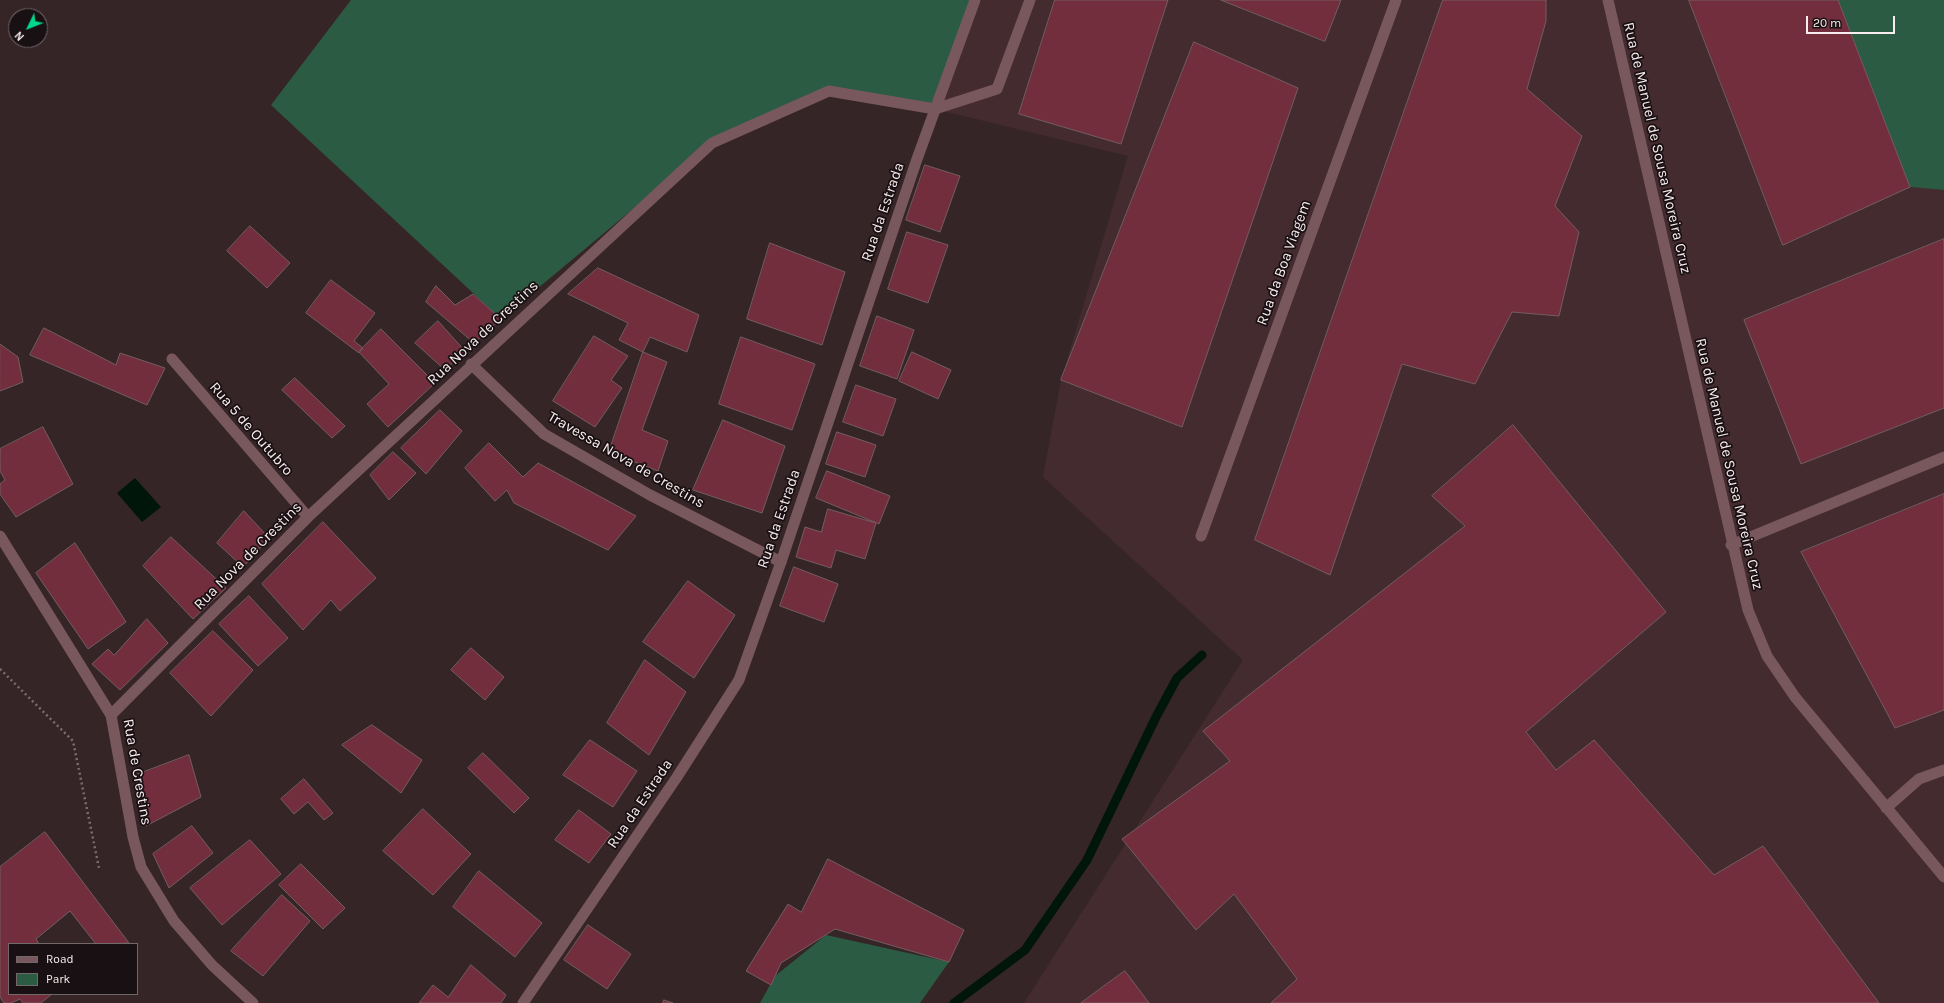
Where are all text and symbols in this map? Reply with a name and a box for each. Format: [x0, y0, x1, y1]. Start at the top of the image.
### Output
north arrow [8, 8, 48, 48]
scale bar [1808, 8, 1897, 34]
text: 20 m [1813, 16, 1841, 30]
street label: Rua de Manuel de Sousa Moreira Cruz [1619, 20, 1695, 276]
text: N [12, 29, 27, 43]
street label: Rua da Estrada [858, 160, 908, 264]
street label: Rua da Boa Viagem [1253, 198, 1315, 328]
street label: Rua Nova de Crestins [424, 277, 542, 389]
street label: Rua de Manuel de Sousa Moreira Cruz [1691, 336, 1767, 592]
street label: Rua 5 de Outubro [205, 378, 297, 480]
street label: Travessa Nova de Crestins [544, 408, 708, 512]
street label: Rua da Estrada [754, 467, 804, 571]
street label: Rua Nova de Crestins [190, 498, 306, 614]
street label: Rua de Crestins [119, 718, 155, 826]
street label: Rua da Estrada [604, 756, 676, 852]
legend [8, 943, 138, 995]
text: Road [46, 952, 74, 966]
text: Park [46, 972, 70, 986]

